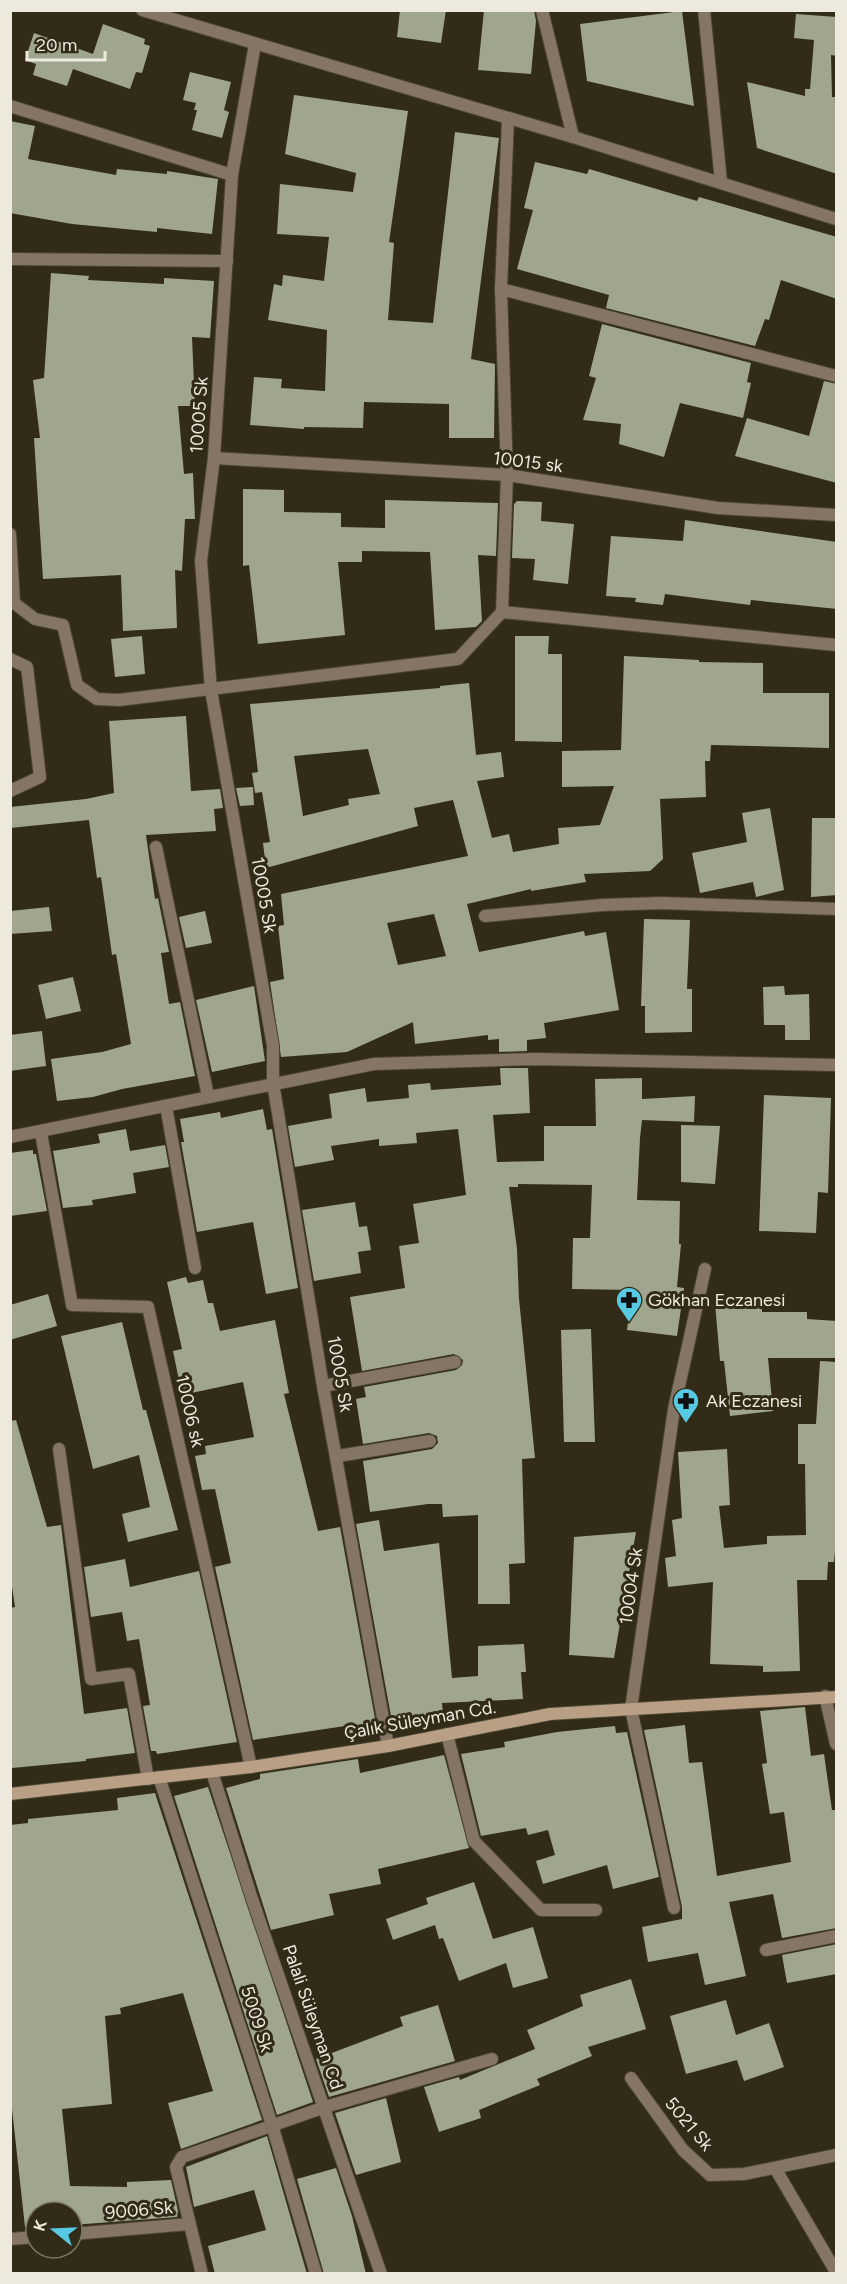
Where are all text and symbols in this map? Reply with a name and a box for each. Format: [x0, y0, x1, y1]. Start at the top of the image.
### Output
scale bar [27, 24, 105, 62]
text: 20 m [36, 34, 77, 56]
street label: 10005 Sk [185, 376, 213, 454]
street label: 10015 sk [492, 447, 564, 477]
street label: 10005 Sk [247, 855, 282, 935]
pharmacy icon: Gökhan Eczanesi [614, 1285, 644, 1323]
place label: Gökhan Eczanesi [648, 1289, 785, 1311]
street label: 10005 Sk [323, 1334, 358, 1414]
street label: 10006 sk [171, 1373, 209, 1450]
pharmacy icon: Ak Eczanesi [671, 1386, 701, 1424]
place label: Ak Eczanesi [706, 1390, 802, 1412]
street label: 10004 Sk [615, 1546, 647, 1626]
street label: Çalık Süleyman Cd. [342, 1696, 498, 1744]
street label: Palali Süleyman Cd [278, 1942, 348, 2092]
street label: 5009 Sk [236, 1983, 278, 2055]
street label: 5021 Sk [660, 2093, 718, 2156]
street label: 9006 Sk [104, 2196, 174, 2224]
north arrow [24, 2200, 84, 2260]
text: K [30, 2217, 51, 2234]

